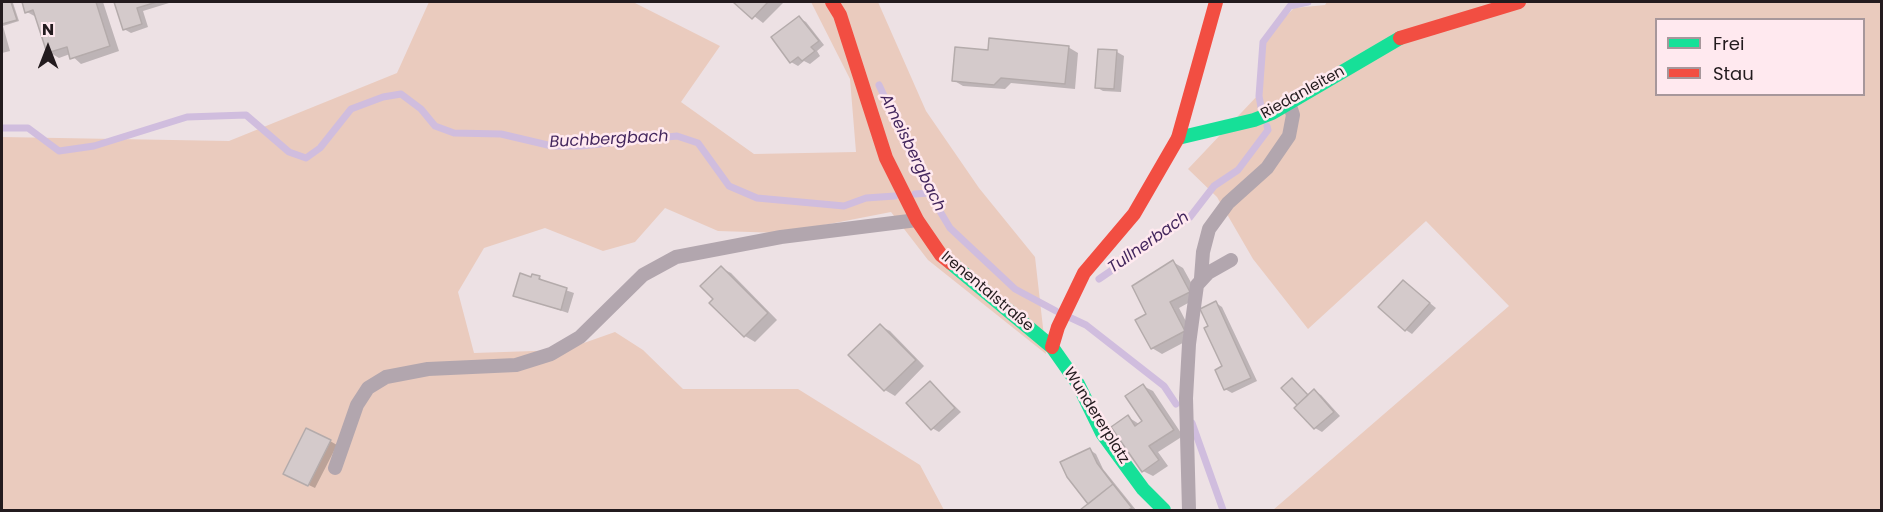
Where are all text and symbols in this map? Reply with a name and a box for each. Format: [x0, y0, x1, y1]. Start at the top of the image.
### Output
north arrow [18, 18, 78, 78]
text: N [42, 18, 54, 41]
legend [1655, 18, 1865, 96]
text: Frei [1713, 31, 1744, 56]
text: Stau [1713, 61, 1754, 86]
street label: Riedanleiten [1258, 63, 1348, 123]
water label: Ameisbergbach [875, 91, 949, 215]
water label: Buchbergbach [549, 127, 669, 153]
water label: Tullnerbach [1105, 208, 1193, 278]
street label: Irenentalstraße [937, 248, 1037, 336]
street label: Wundererplatz [1059, 365, 1133, 467]

